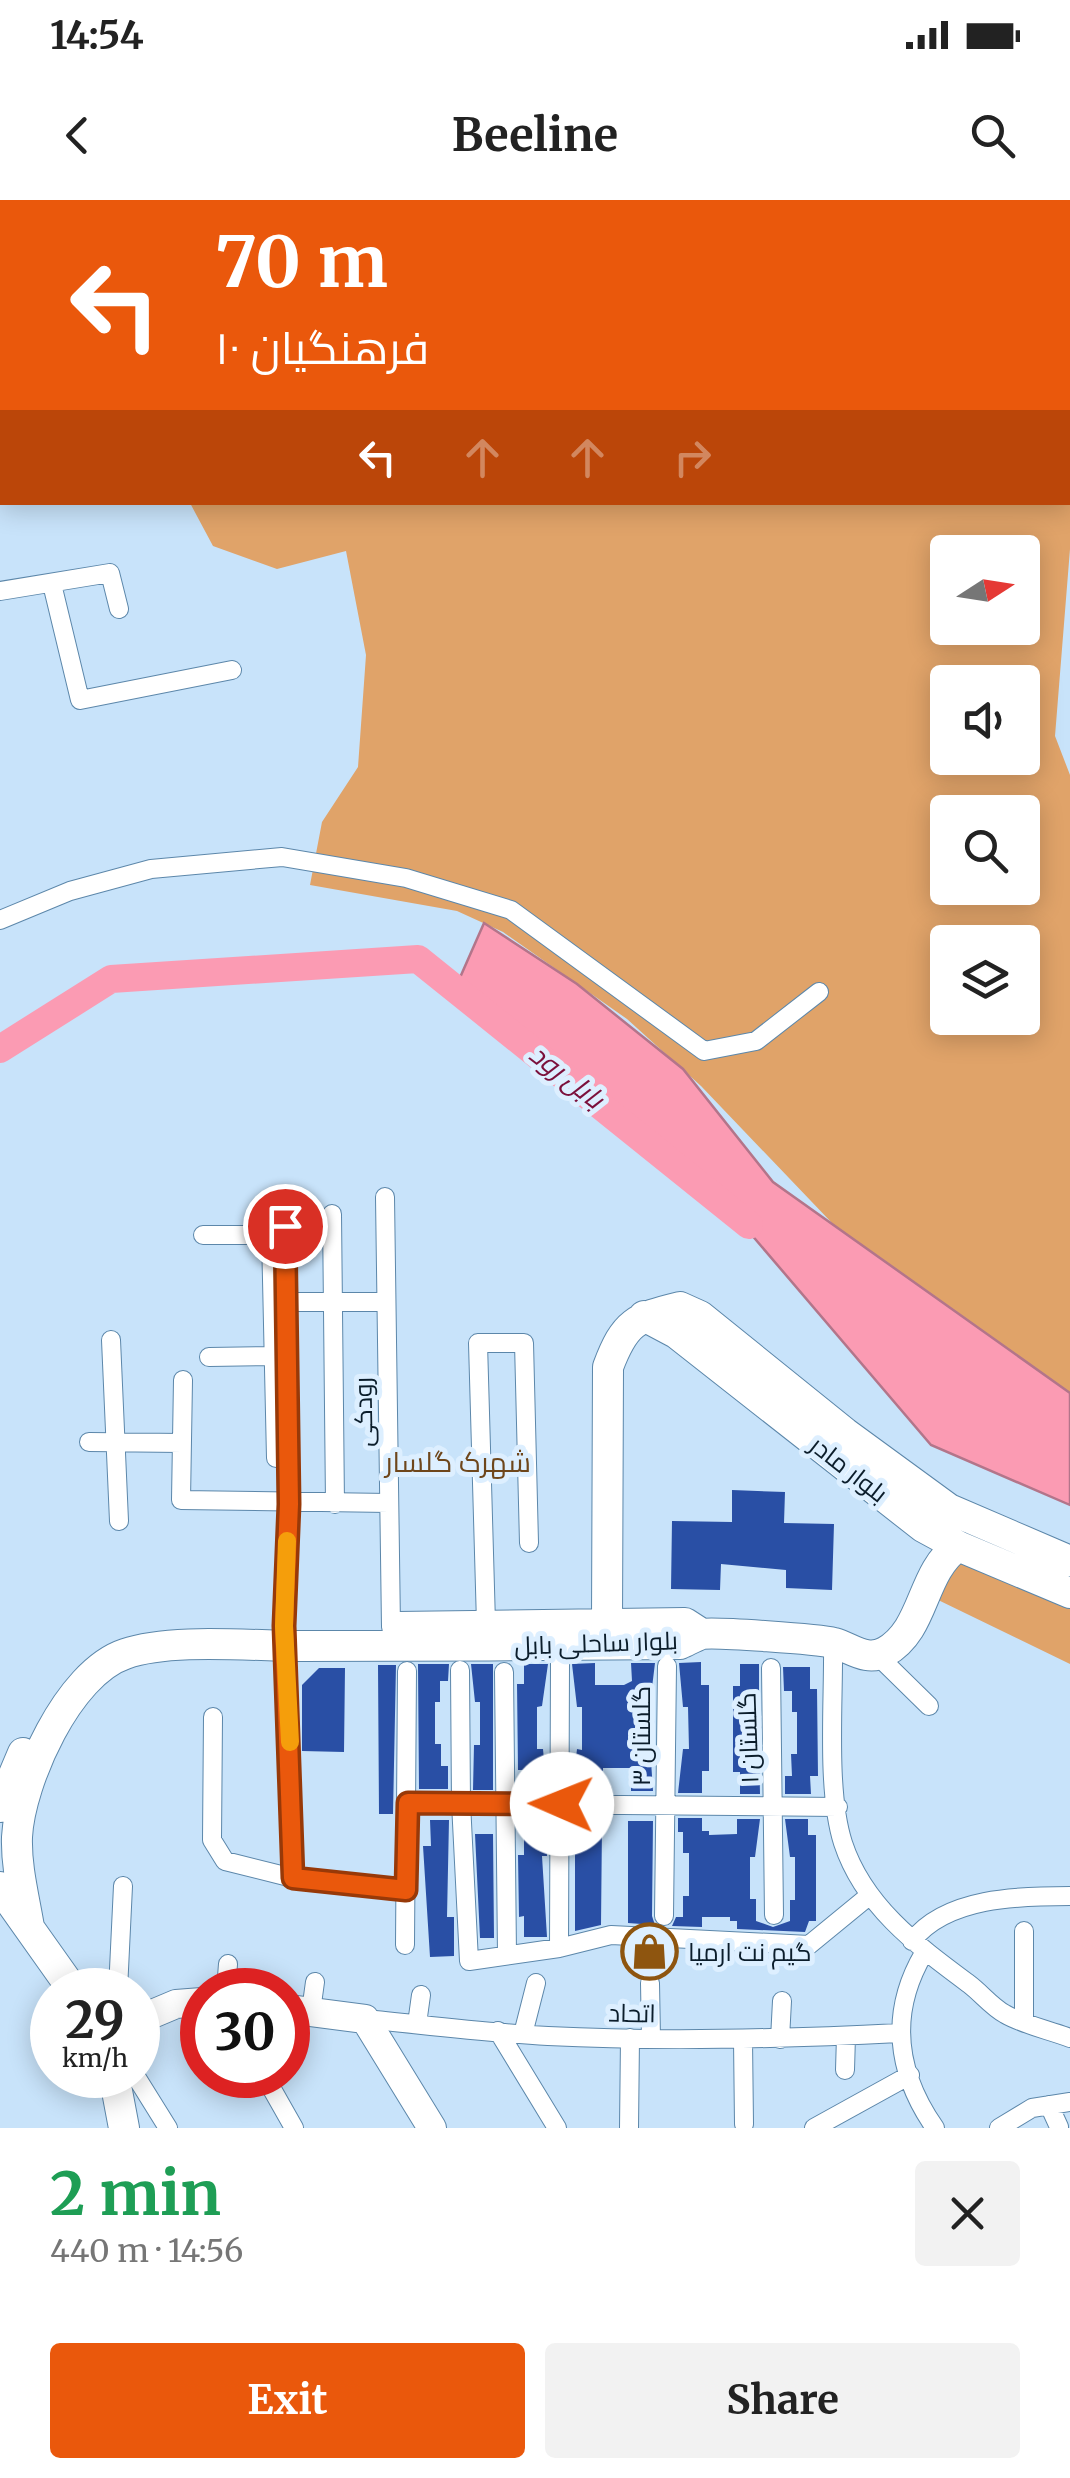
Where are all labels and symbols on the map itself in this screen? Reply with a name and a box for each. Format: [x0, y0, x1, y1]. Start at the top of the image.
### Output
north arrow [930, 535, 1040, 645]
water label: بابل رود [522, 1036, 613, 1117]
pin [243, 1184, 328, 1269]
street label: رودکی [346, 1377, 380, 1447]
street label: بلوار مادر [802, 1427, 894, 1509]
district label: شهرک گلسار [383, 1444, 531, 1480]
street label: بلوار ساحلی بابل [514, 1624, 678, 1662]
street label: گلستان ۳ [625, 1686, 657, 1786]
street label: گلستان ۱ [730, 1692, 766, 1784]
position arrow [510, 1752, 614, 1856]
shop icon: گیم نت ارمیا [619, 1922, 679, 1982]
place label: گیم نت ارمیا [688, 1936, 812, 1970]
speed limit sign: 30 [180, 1968, 310, 2098]
street label: اتحاد [608, 1997, 656, 2029]

